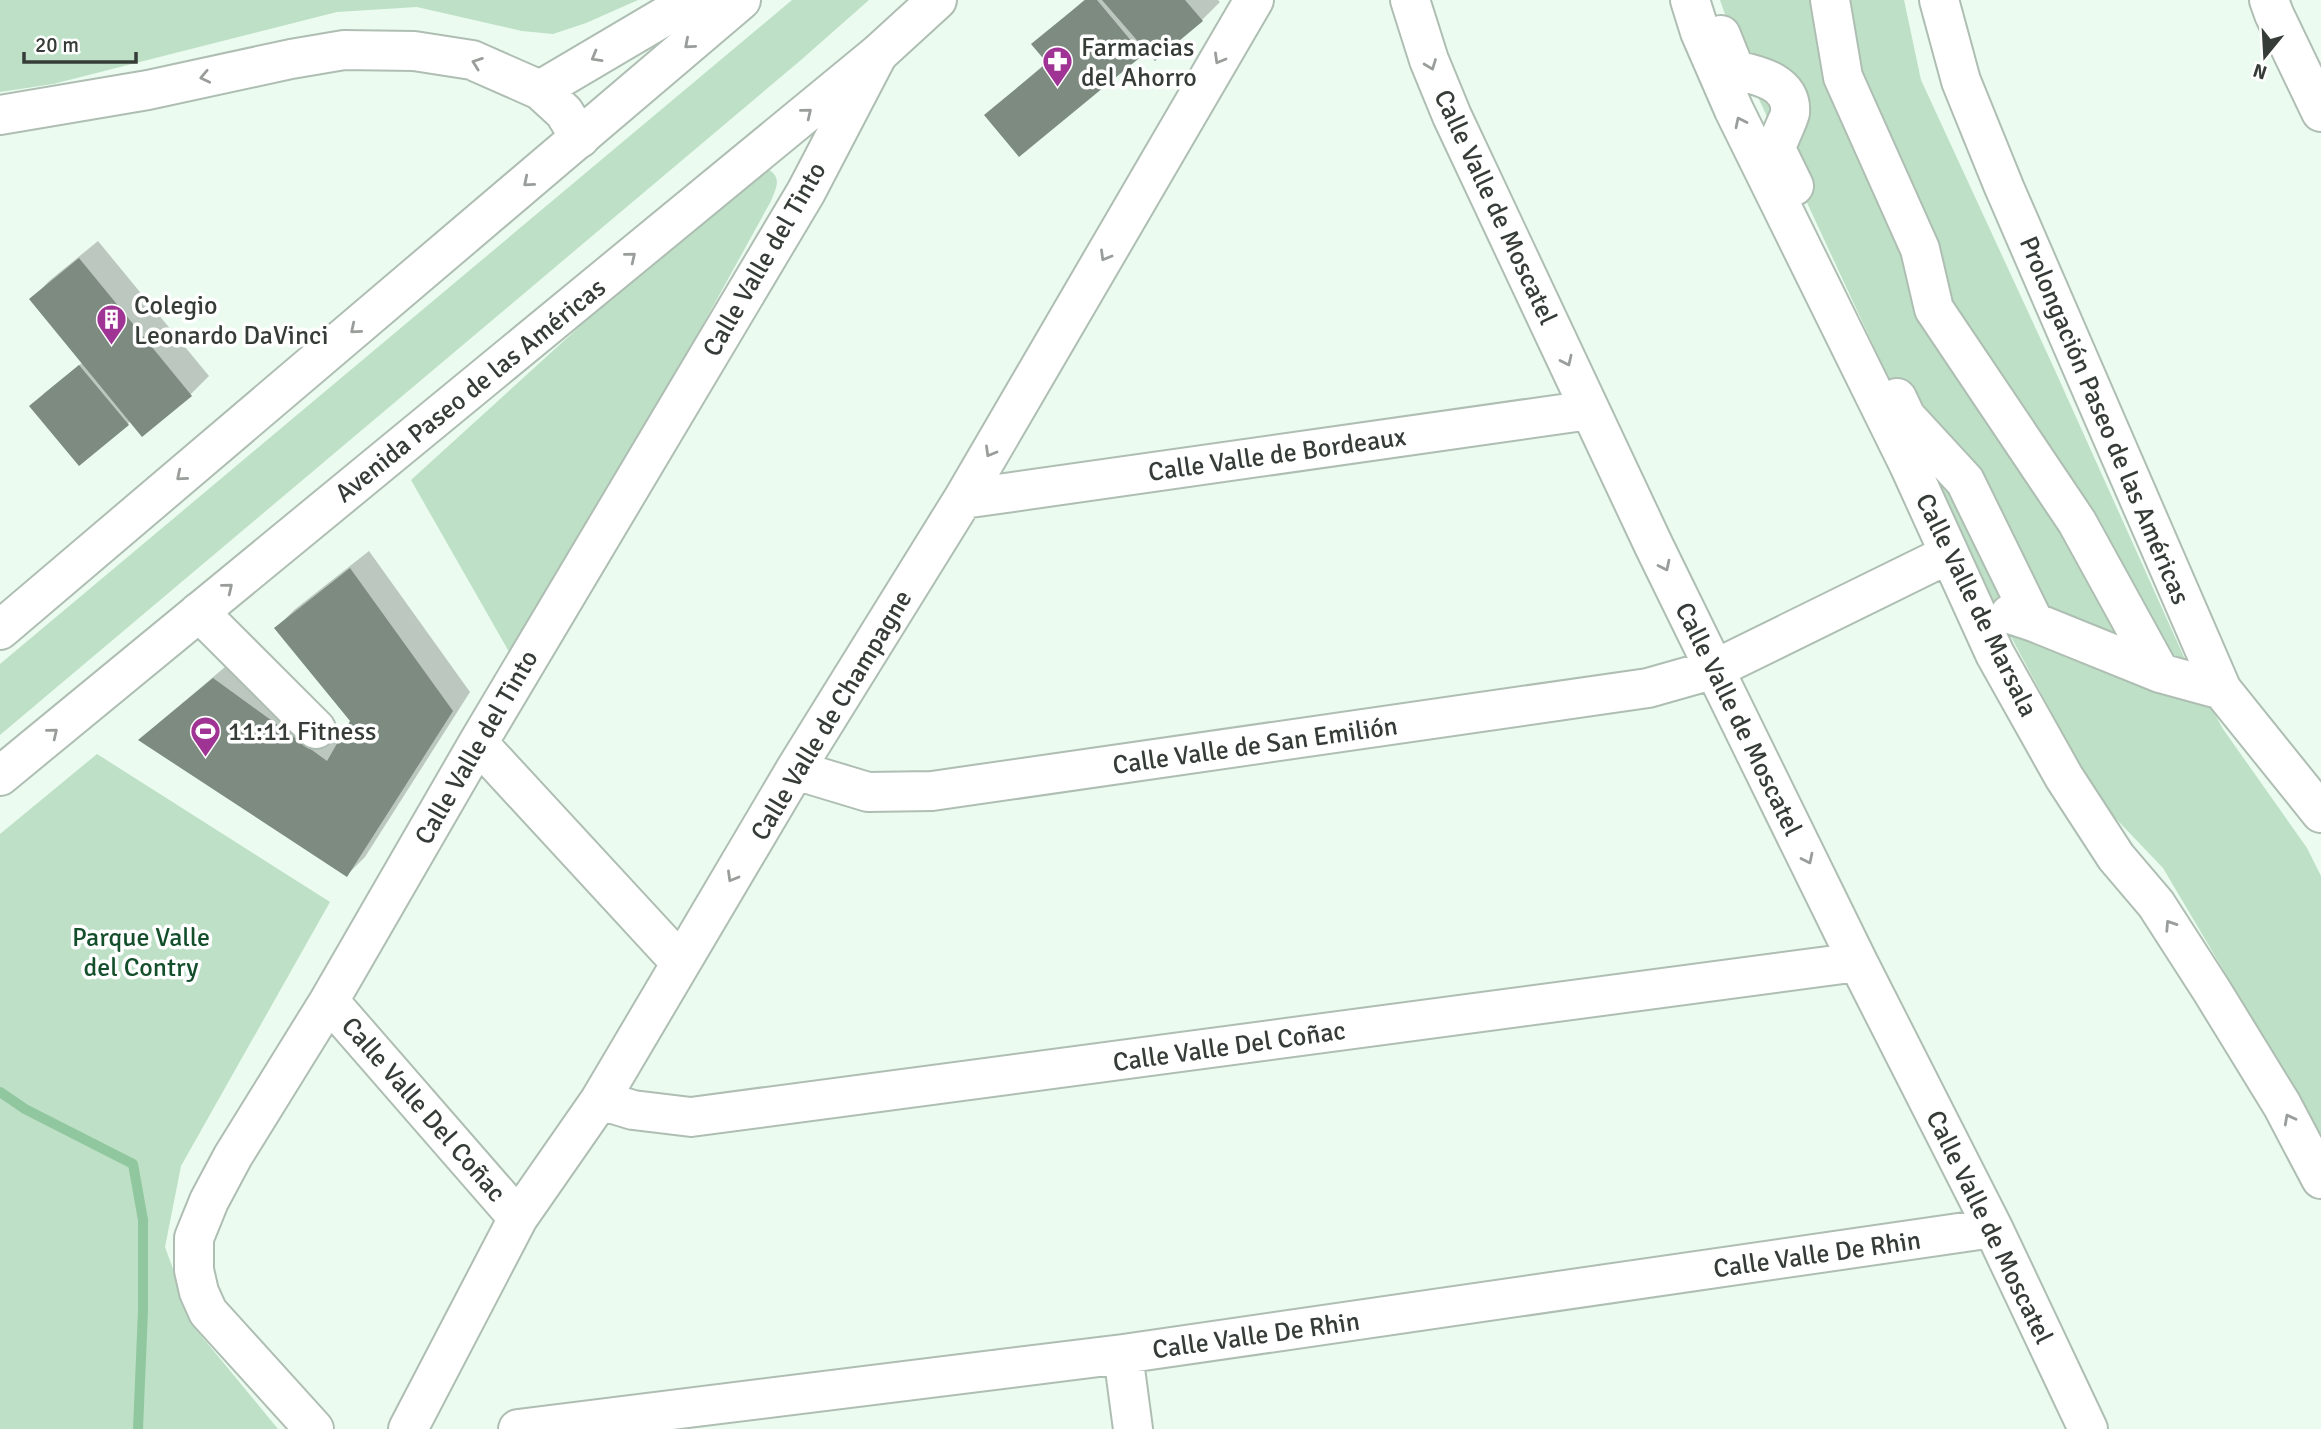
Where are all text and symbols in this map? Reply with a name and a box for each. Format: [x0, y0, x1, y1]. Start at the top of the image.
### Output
scale bar [24, 21, 136, 65]
north arrow [2230, 21, 2300, 91]
text: 20 m [35, 32, 79, 58]
place label: Farmacias del Ahorro [1081, 32, 1197, 94]
one-way arrow [684, 36, 697, 48]
pharmacy icon: Farmacias del Ahorro [1041, 45, 1075, 89]
one-way arrow [591, 49, 604, 62]
one-way arrow [1215, 51, 1228, 64]
one-way arrow [472, 57, 484, 71]
one-way arrow [1423, 58, 1437, 71]
text: N [2250, 58, 2270, 85]
one-way arrow [199, 69, 211, 84]
street label: Calle Valle de Moscatel [1427, 85, 1564, 330]
one-way arrow [799, 108, 812, 121]
one-way arrow [1734, 117, 1748, 129]
street label: Calle Valle del Tinto [696, 157, 834, 362]
one-way arrow [523, 174, 536, 186]
street label: Prolongación Paseo de las Américas [2012, 232, 2196, 609]
one-way arrow [1100, 248, 1113, 261]
one-way arrow [623, 253, 636, 265]
street label: Avenida Paseo de las Américas [329, 272, 612, 510]
place label: Colegio Leonardo DaVinci [134, 290, 329, 352]
building icon: Colegio Leonardo DaVinci [94, 303, 128, 347]
one-way arrow [350, 321, 363, 333]
one-way arrow [1559, 354, 1573, 366]
street label: Calle Valle de Bordeaux [1146, 421, 1408, 489]
one-way arrow [985, 445, 998, 458]
one-way arrow [176, 468, 189, 480]
street label: Calle Valle de Marsala [1908, 489, 2044, 722]
one-way arrow [1656, 559, 1670, 571]
one-way arrow [221, 584, 233, 597]
street label: Calle Valle de Champagne [744, 584, 919, 847]
street label: Calle Valle de Moscatel [1668, 597, 1809, 841]
street label: Calle Valle del Tinto [408, 645, 546, 850]
street label: Calle Valle de San Emilión [1111, 710, 1400, 782]
sports icon: 11:11 Fitness [188, 714, 222, 758]
place label: 11:11 Fitness [228, 716, 376, 748]
one-way arrow [44, 729, 57, 741]
one-way arrow [1799, 852, 1813, 864]
one-way arrow [727, 869, 740, 882]
one-way arrow [2165, 919, 2178, 932]
park label: Parque Valle del Contry [72, 922, 210, 984]
street label: Calle Valle Del Coñac [334, 1011, 512, 1209]
street label: Calle Valle Del Coñac [1111, 1015, 1347, 1079]
street label: Calle Valle de Moscatel [1919, 1105, 2060, 1349]
one-way arrow [2284, 1113, 2297, 1126]
street label: Calle Valle De Rhin [1711, 1225, 1923, 1285]
street label: Calle Valle De Rhin [1150, 1306, 1362, 1366]

